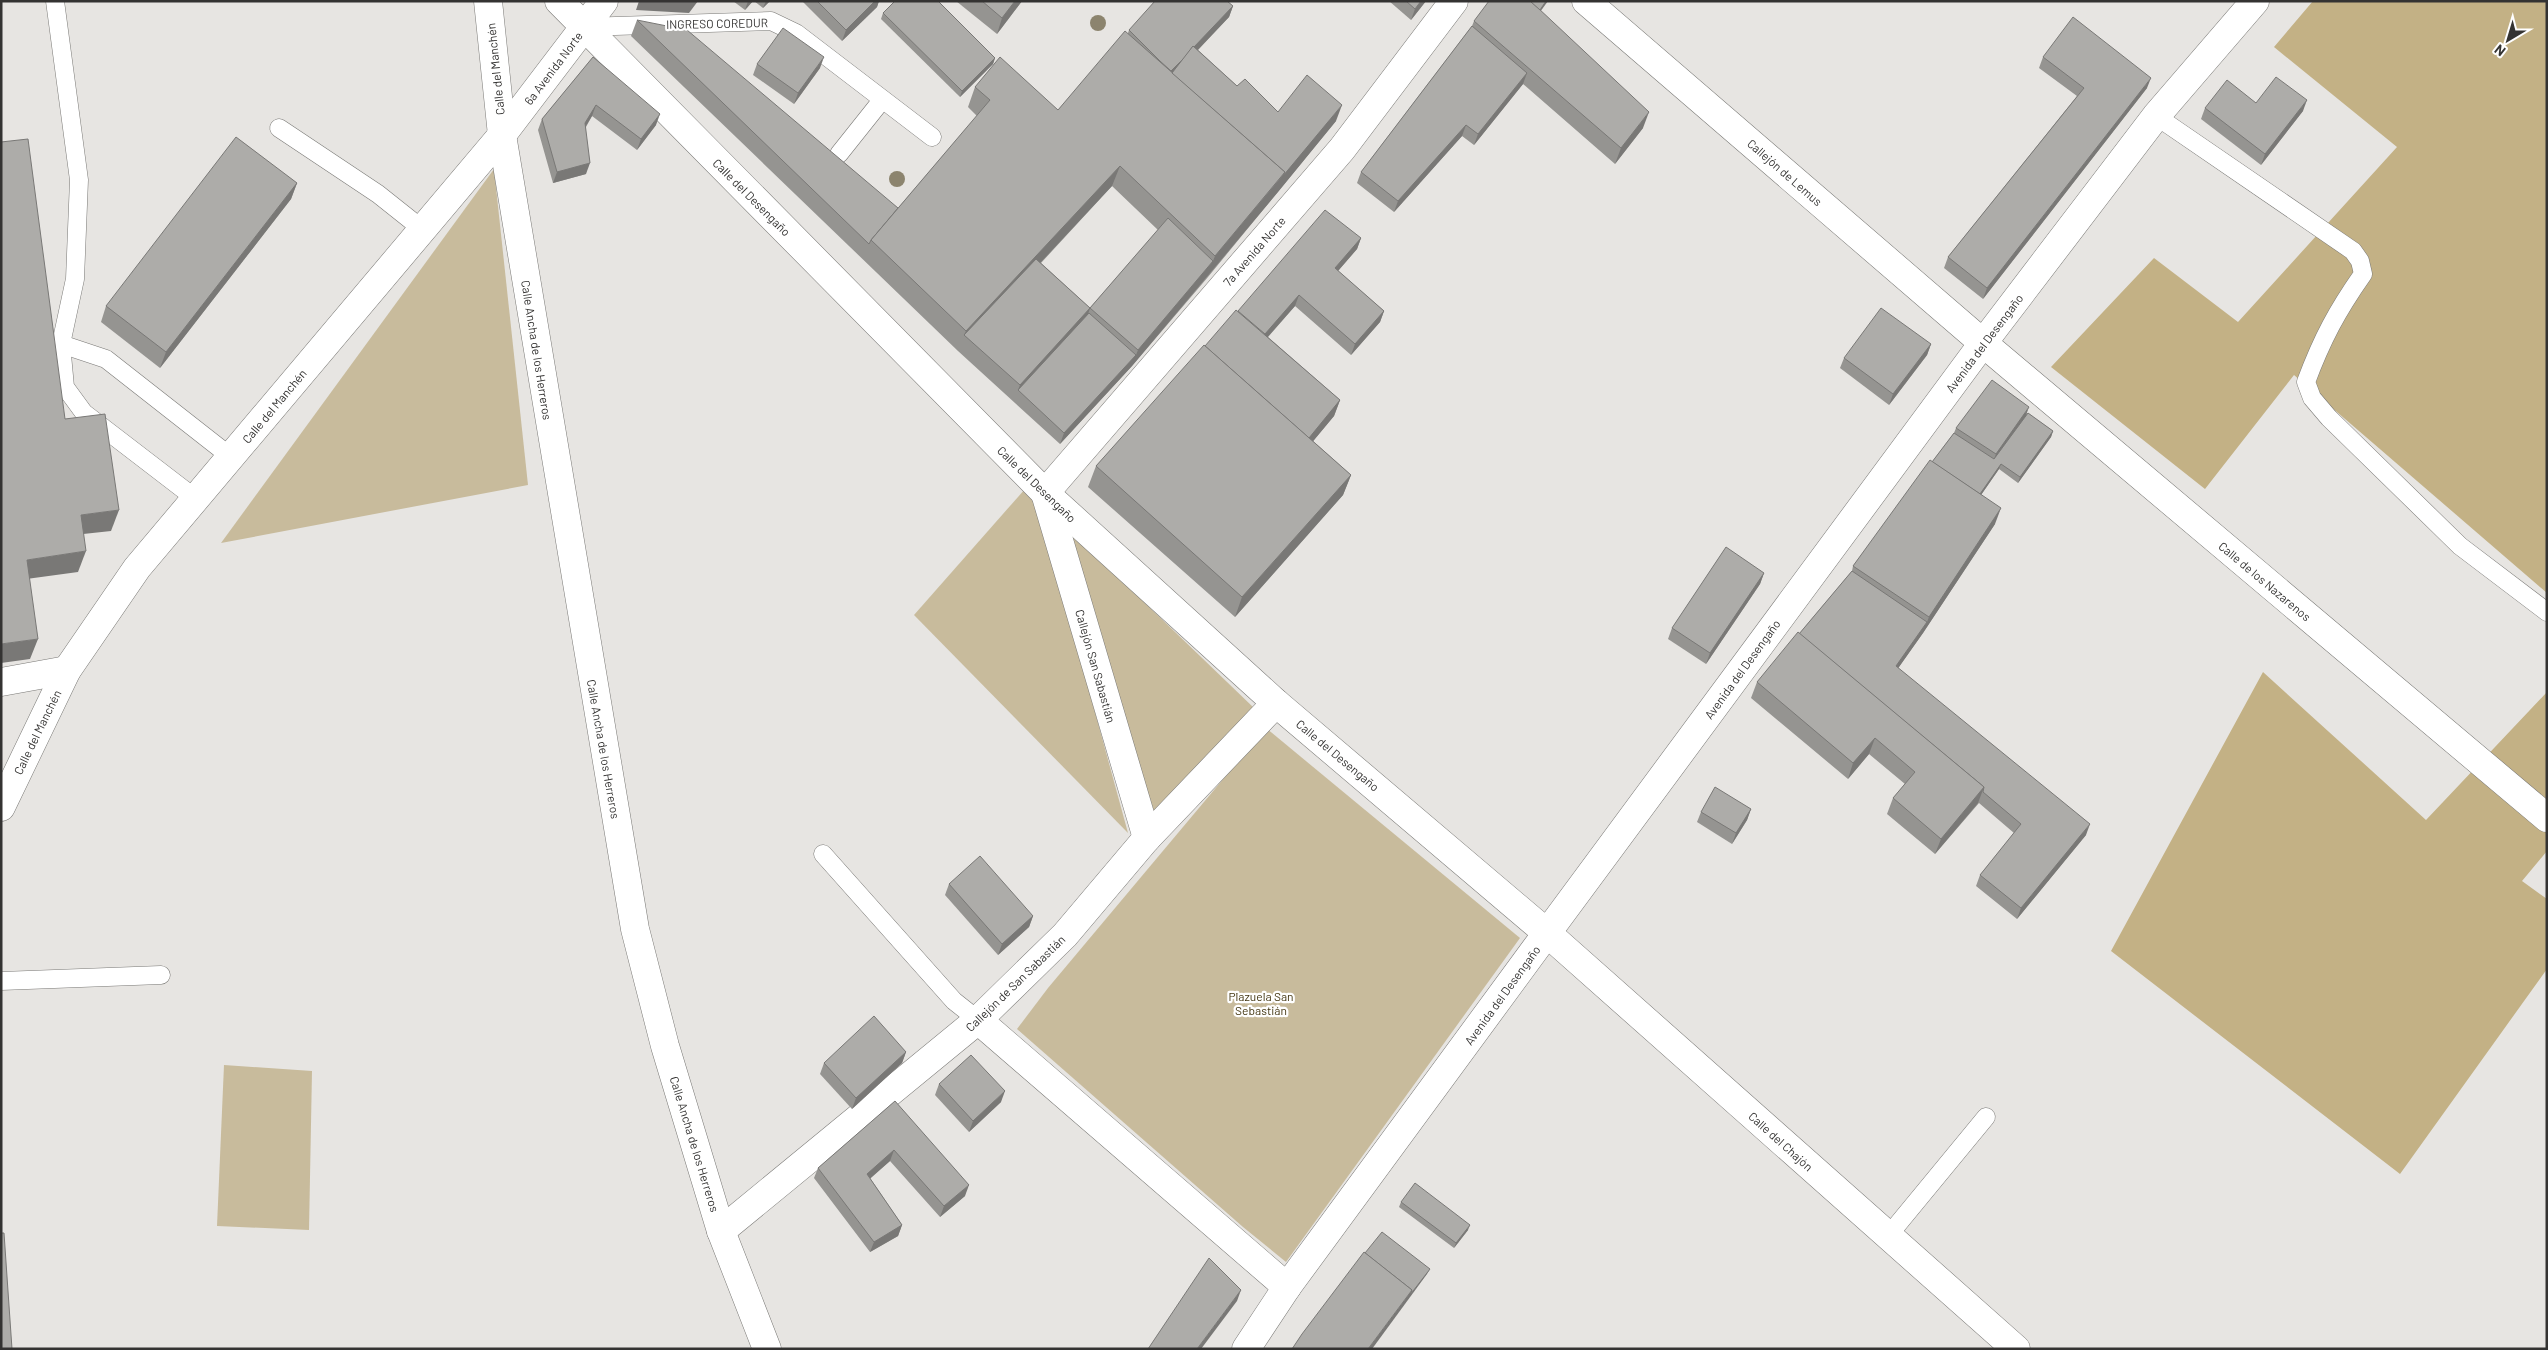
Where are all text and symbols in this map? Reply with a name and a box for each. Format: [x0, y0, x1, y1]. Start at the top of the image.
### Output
street label: INGRESO COREDUR [666, 15, 768, 31]
north arrow [2483, 15, 2533, 65]
street label: Calle del Manchén [483, 22, 507, 116]
street label: 6a Avenida Norte [521, 29, 585, 107]
text: N [2491, 41, 2509, 60]
street label: Callejón de Lemus [1745, 136, 1825, 208]
street label: Calle del Desengaño [710, 155, 794, 239]
street label: 7a Avenida Norte [1220, 213, 1288, 289]
street label: Calle Ancha de los Herreros [519, 279, 555, 421]
street label: Avenida del Desengaño [1942, 291, 2026, 395]
street label: Calle del Manchén [239, 366, 309, 446]
street label: Calle del Desengaño [995, 443, 1079, 525]
street label: Calle de los Nazarenos [2216, 538, 2314, 624]
street label: Callejón San Sabastián [1073, 608, 1119, 724]
street label: Avenida del Desengaño [1701, 617, 1783, 721]
street label: Calle Ancha de los Herreros [585, 678, 623, 820]
street label: Calle del Manchén [10, 687, 64, 777]
street label: Calle del Desengaño [1294, 716, 1382, 794]
street label: Callejón de San Sabastián [963, 932, 1067, 1034]
street label: Avenida del Desengaño [1461, 943, 1543, 1047]
park label: Plazuela San Sebastián [1228, 989, 1294, 1017]
street label: Calle Ancha de los Herreros [668, 1074, 722, 1214]
street label: Calle del Chajón [1746, 1109, 1816, 1173]

